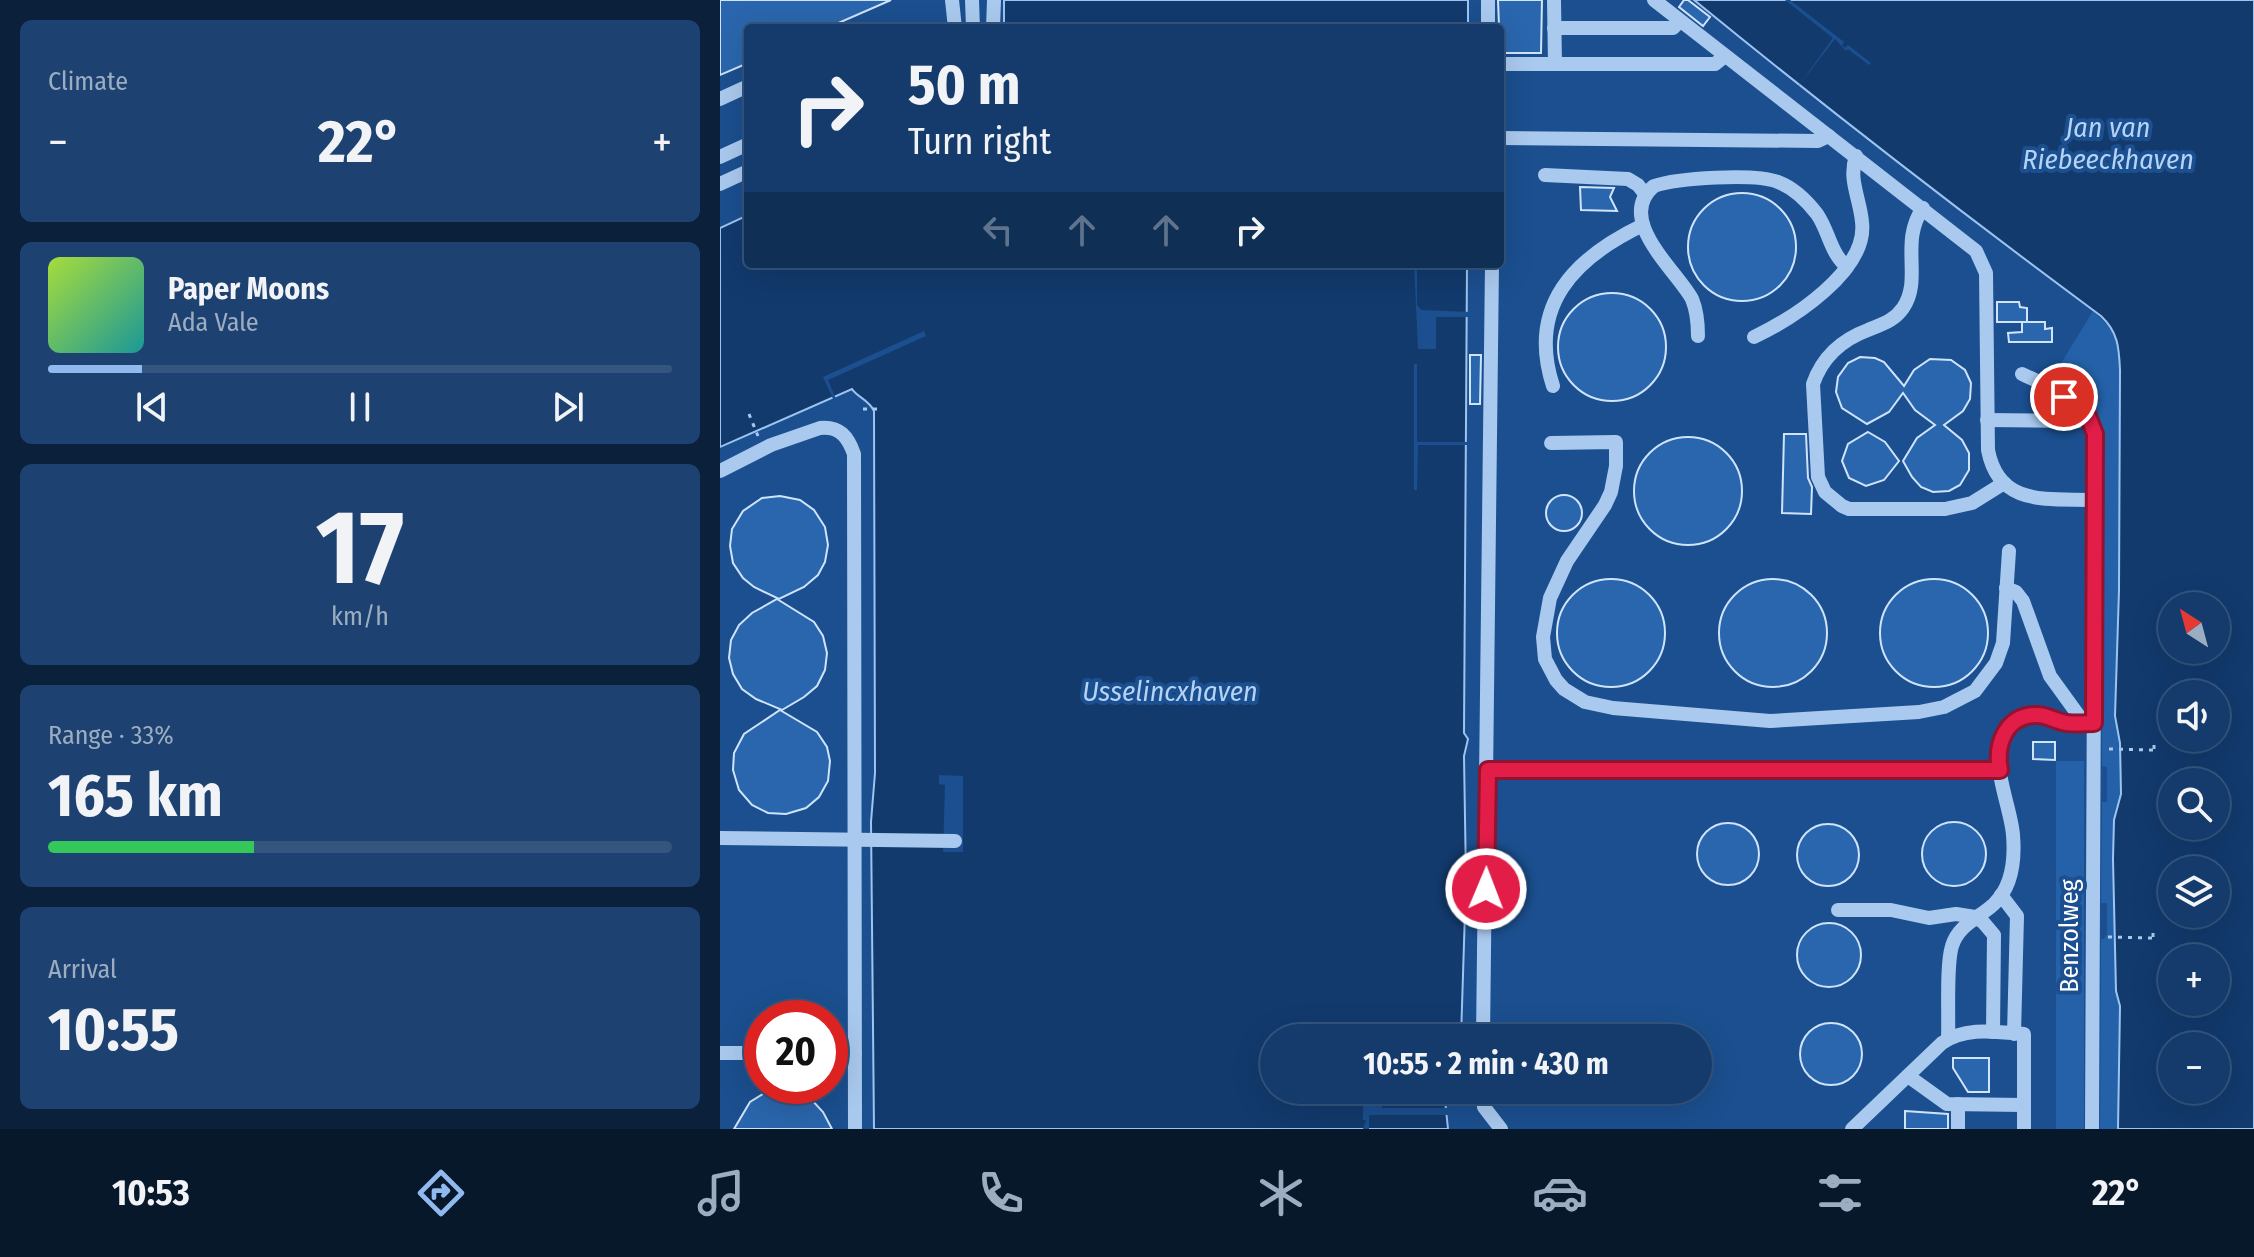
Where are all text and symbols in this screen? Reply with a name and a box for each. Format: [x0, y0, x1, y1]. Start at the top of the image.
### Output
text: 50 m [908, 52, 1020, 119]
icon: right [776, 56, 880, 160]
text: Climate [48, 66, 128, 97]
text: 22° [318, 106, 402, 178]
water label: Jan van Riebeeckhaven [2022, 111, 2194, 176]
text: − [48, 116, 68, 169]
text: + [652, 116, 672, 169]
text: Turn right [908, 120, 1051, 164]
icon: left [976, 208, 1020, 252]
icon: ahead [1060, 208, 1104, 252]
icon: ahead [1144, 208, 1188, 252]
icon: right [1228, 208, 1272, 252]
text: Paper Moons [168, 271, 329, 307]
text: Ada Vale [168, 307, 259, 338]
pin [2030, 363, 2098, 431]
icon: arrive [2042, 375, 2086, 419]
icon: previous [130, 385, 174, 429]
icon: pause [338, 385, 382, 429]
icon: next [546, 385, 590, 429]
text: 17 [316, 486, 404, 611]
north arrow [2158, 592, 2230, 664]
map controls [2158, 592, 2230, 1104]
text: km/h [331, 601, 389, 632]
water label: Usselincxhaven [1082, 675, 1258, 708]
button: sound [2158, 680, 2230, 752]
text: Range · 33% [48, 720, 174, 751]
text: 165 km [48, 760, 223, 832]
button: search [2158, 768, 2230, 840]
position arrow [1444, 847, 1528, 931]
button: layers [2158, 856, 2230, 928]
street label: Benzolweg [2054, 878, 2085, 993]
button: + [2158, 944, 2230, 1016]
text: Arrival [48, 954, 117, 985]
text: 10:55 [48, 994, 179, 1066]
speed limit sign: 20 [744, 1000, 848, 1104]
button: − [2158, 1032, 2230, 1104]
text: 10:55 · 2 min · 430 m [1363, 1046, 1609, 1082]
icon: directions [413, 1165, 469, 1221]
icon: music [693, 1165, 749, 1221]
icon: phone [973, 1165, 1029, 1221]
icon: climate [1253, 1165, 1309, 1221]
icon: car [1532, 1165, 1588, 1221]
icon: filters [1812, 1165, 1868, 1221]
text: 10:53 [112, 1171, 190, 1215]
text: 22° [2092, 1171, 2142, 1215]

